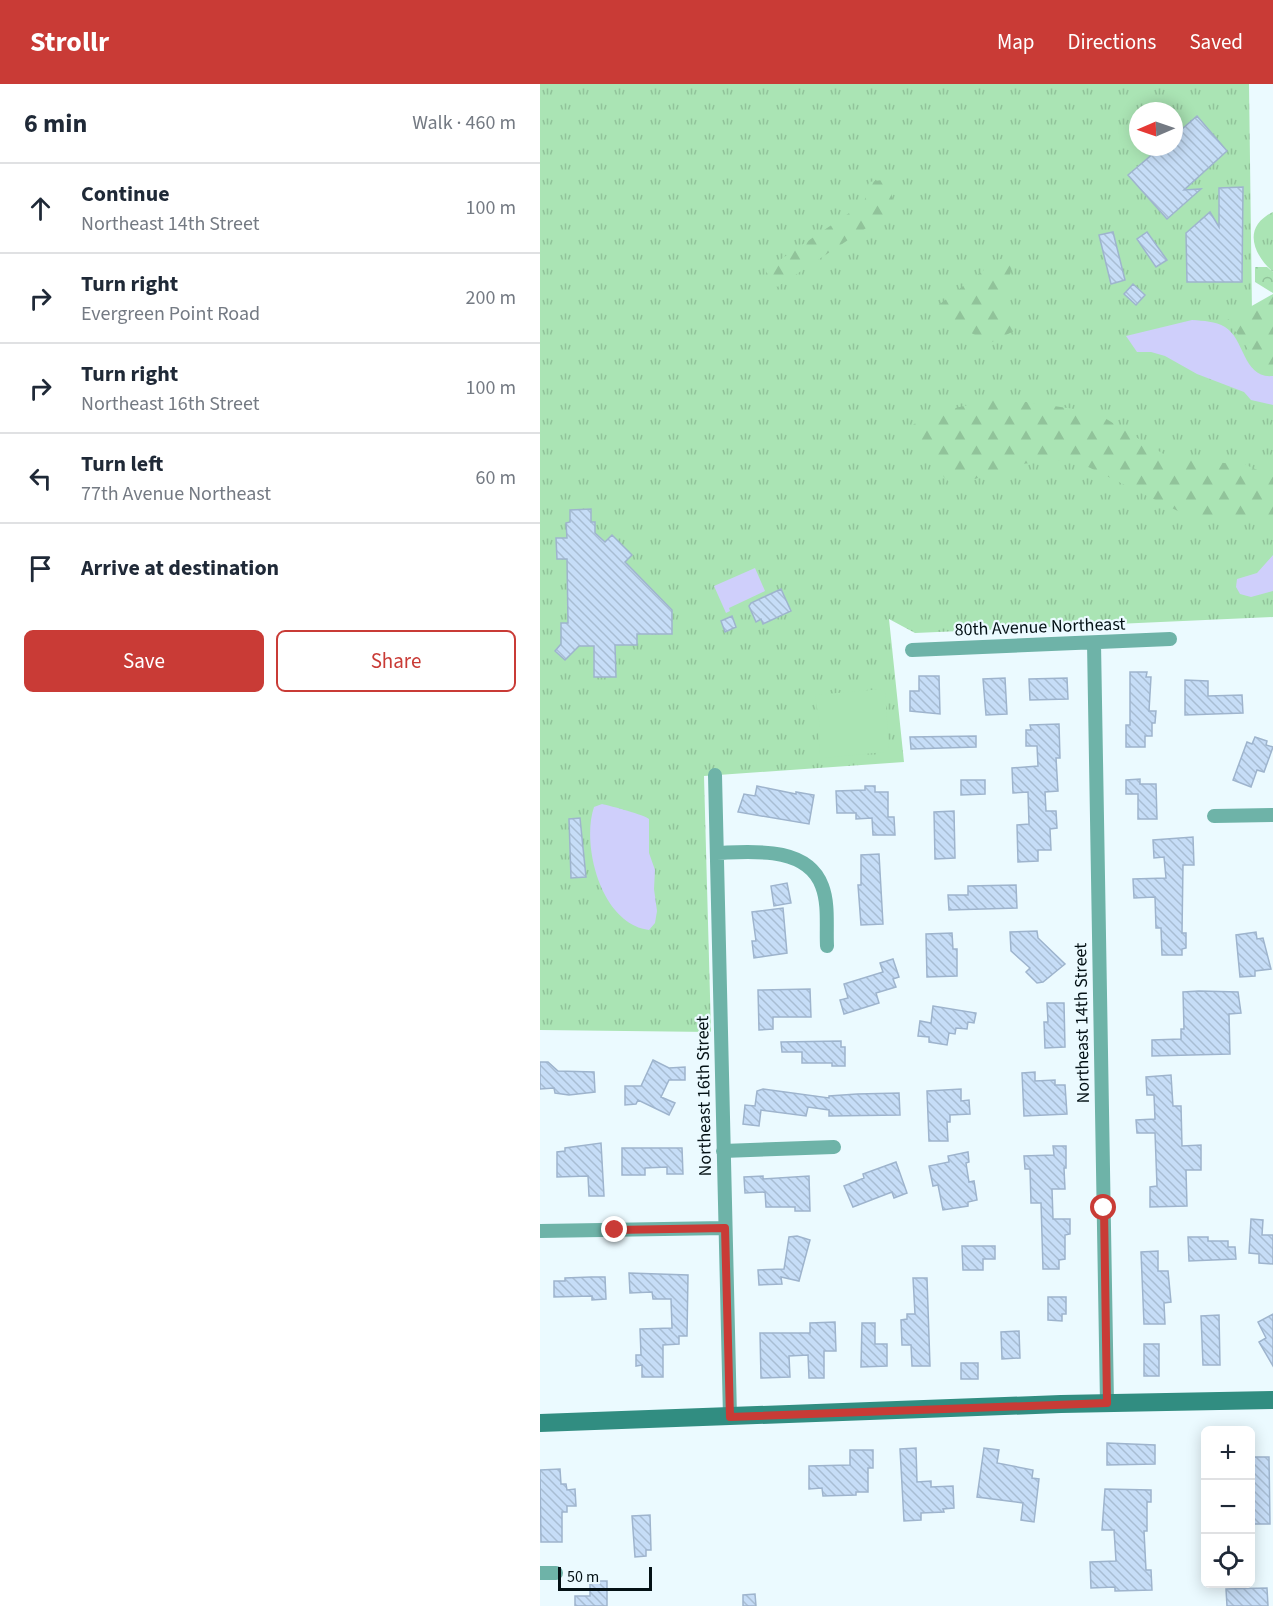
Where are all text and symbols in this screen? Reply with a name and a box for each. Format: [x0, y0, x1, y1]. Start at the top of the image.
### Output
text: Strollr [30, 22, 109, 62]
text: Map [997, 27, 1035, 57]
text: Directions [1068, 27, 1156, 57]
text: Saved [1189, 27, 1243, 57]
north arrow [1129, 102, 1183, 156]
text: 6 min [24, 105, 87, 142]
text: Walk · 460 m [412, 109, 516, 137]
text: Continue [81, 178, 170, 210]
icon: ahead [24, 192, 57, 225]
text: 100 m [466, 194, 516, 222]
text: Northeast 14th Street [81, 210, 259, 238]
text: Turn right [81, 268, 178, 300]
icon: right [24, 282, 57, 315]
text: 200 m [466, 284, 516, 312]
text: Evergreen Point Road [81, 300, 260, 328]
text: Turn right [81, 358, 178, 390]
icon: right [24, 372, 57, 405]
text: 100 m [466, 374, 516, 402]
text: Northeast 16th Street [81, 390, 259, 418]
text: Turn left [81, 448, 163, 480]
icon: left [24, 462, 57, 495]
text: 60 m [476, 464, 516, 492]
text: 77th Avenue Northeast [81, 480, 271, 508]
icon: arrive [24, 552, 57, 585]
text: Arrive at destination [81, 552, 279, 584]
street label: 80th Avenue Northeast [954, 612, 1126, 642]
button: Save [24, 630, 264, 692]
button: Share [276, 630, 516, 692]
street label: Northeast 14th Street [1068, 942, 1096, 1104]
street label: Northeast 16th Street [690, 1015, 718, 1177]
route start [1090, 1194, 1116, 1220]
route end [601, 1216, 627, 1242]
map controls [1201, 1426, 1255, 1588]
button: + [1201, 1426, 1255, 1480]
button: − [1201, 1480, 1255, 1534]
button: locate [1201, 1534, 1255, 1588]
scale bar [558, 1564, 652, 1592]
text: 50 m [567, 1566, 599, 1588]

